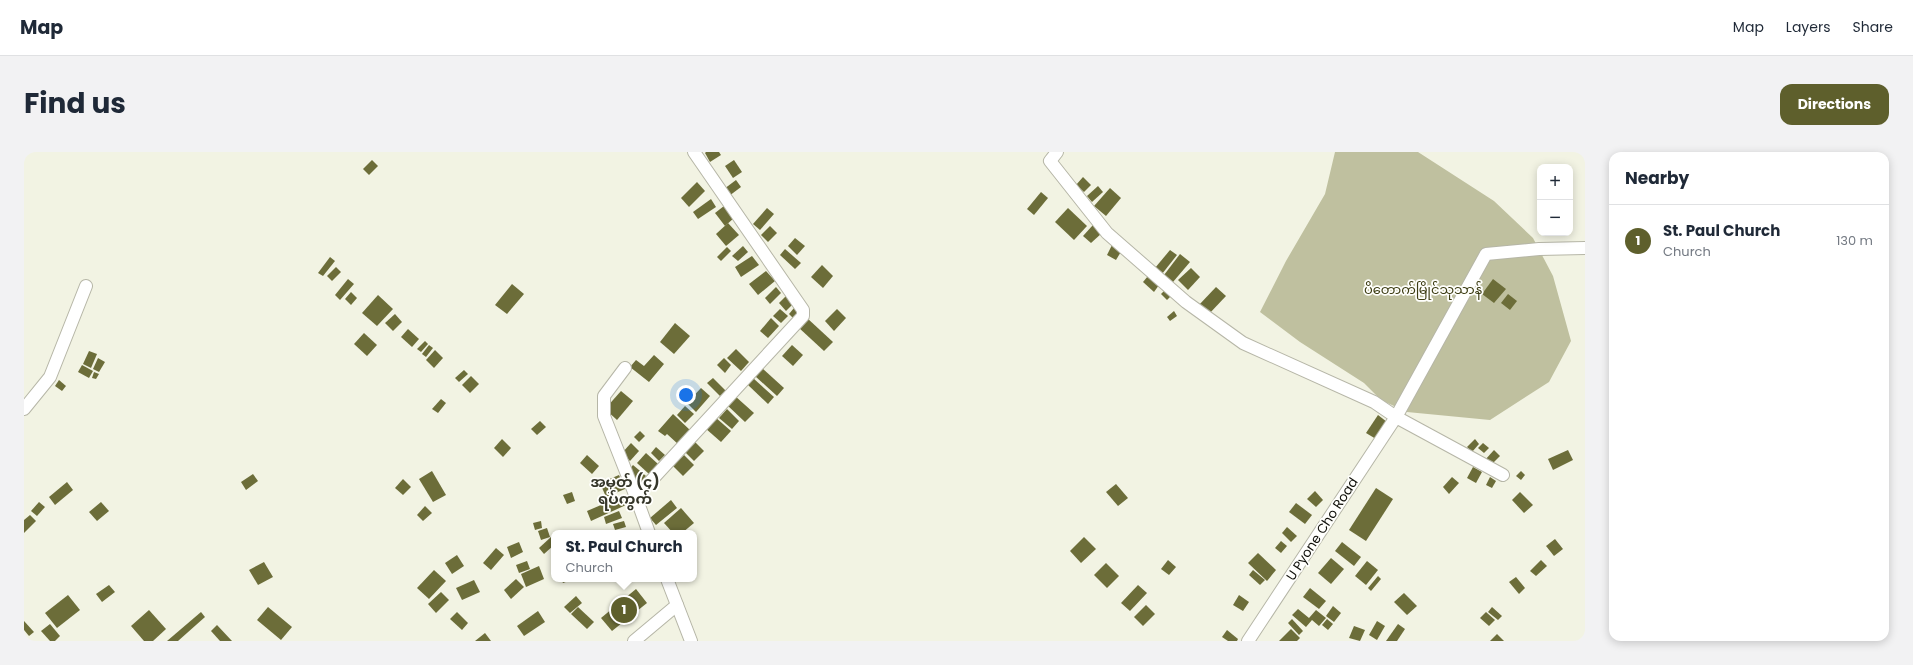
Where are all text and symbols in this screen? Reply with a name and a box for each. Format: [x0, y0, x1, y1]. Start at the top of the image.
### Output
text: Map [20, 14, 63, 41]
text: Map [1733, 17, 1764, 37]
text: Layers [1786, 17, 1830, 37]
text: Share [1852, 17, 1893, 37]
text: Find us [24, 84, 126, 123]
button: Directions [1780, 84, 1889, 125]
map controls [1537, 164, 1573, 236]
button: + [1537, 164, 1573, 200]
text: Nearby [1625, 166, 1689, 190]
button: − [1537, 200, 1573, 236]
text: St. Paul Church [1663, 220, 1780, 241]
text: 1 [1636, 231, 1640, 250]
text: 130 m [1836, 231, 1873, 250]
text: Church [1663, 242, 1711, 261]
park label: ပိတောက်မြိုင်သုသာန် [1364, 280, 1482, 300]
your location [676, 385, 696, 405]
district label: အမှတ် (၄) ရပ်ကွက် [590, 471, 660, 511]
street label: U Pyone Cho Road [1282, 474, 1362, 584]
popup [551, 530, 697, 582]
text: St. Paul Church [565, 536, 683, 557]
text: Church [565, 558, 613, 577]
pin: 1 [611, 595, 637, 625]

